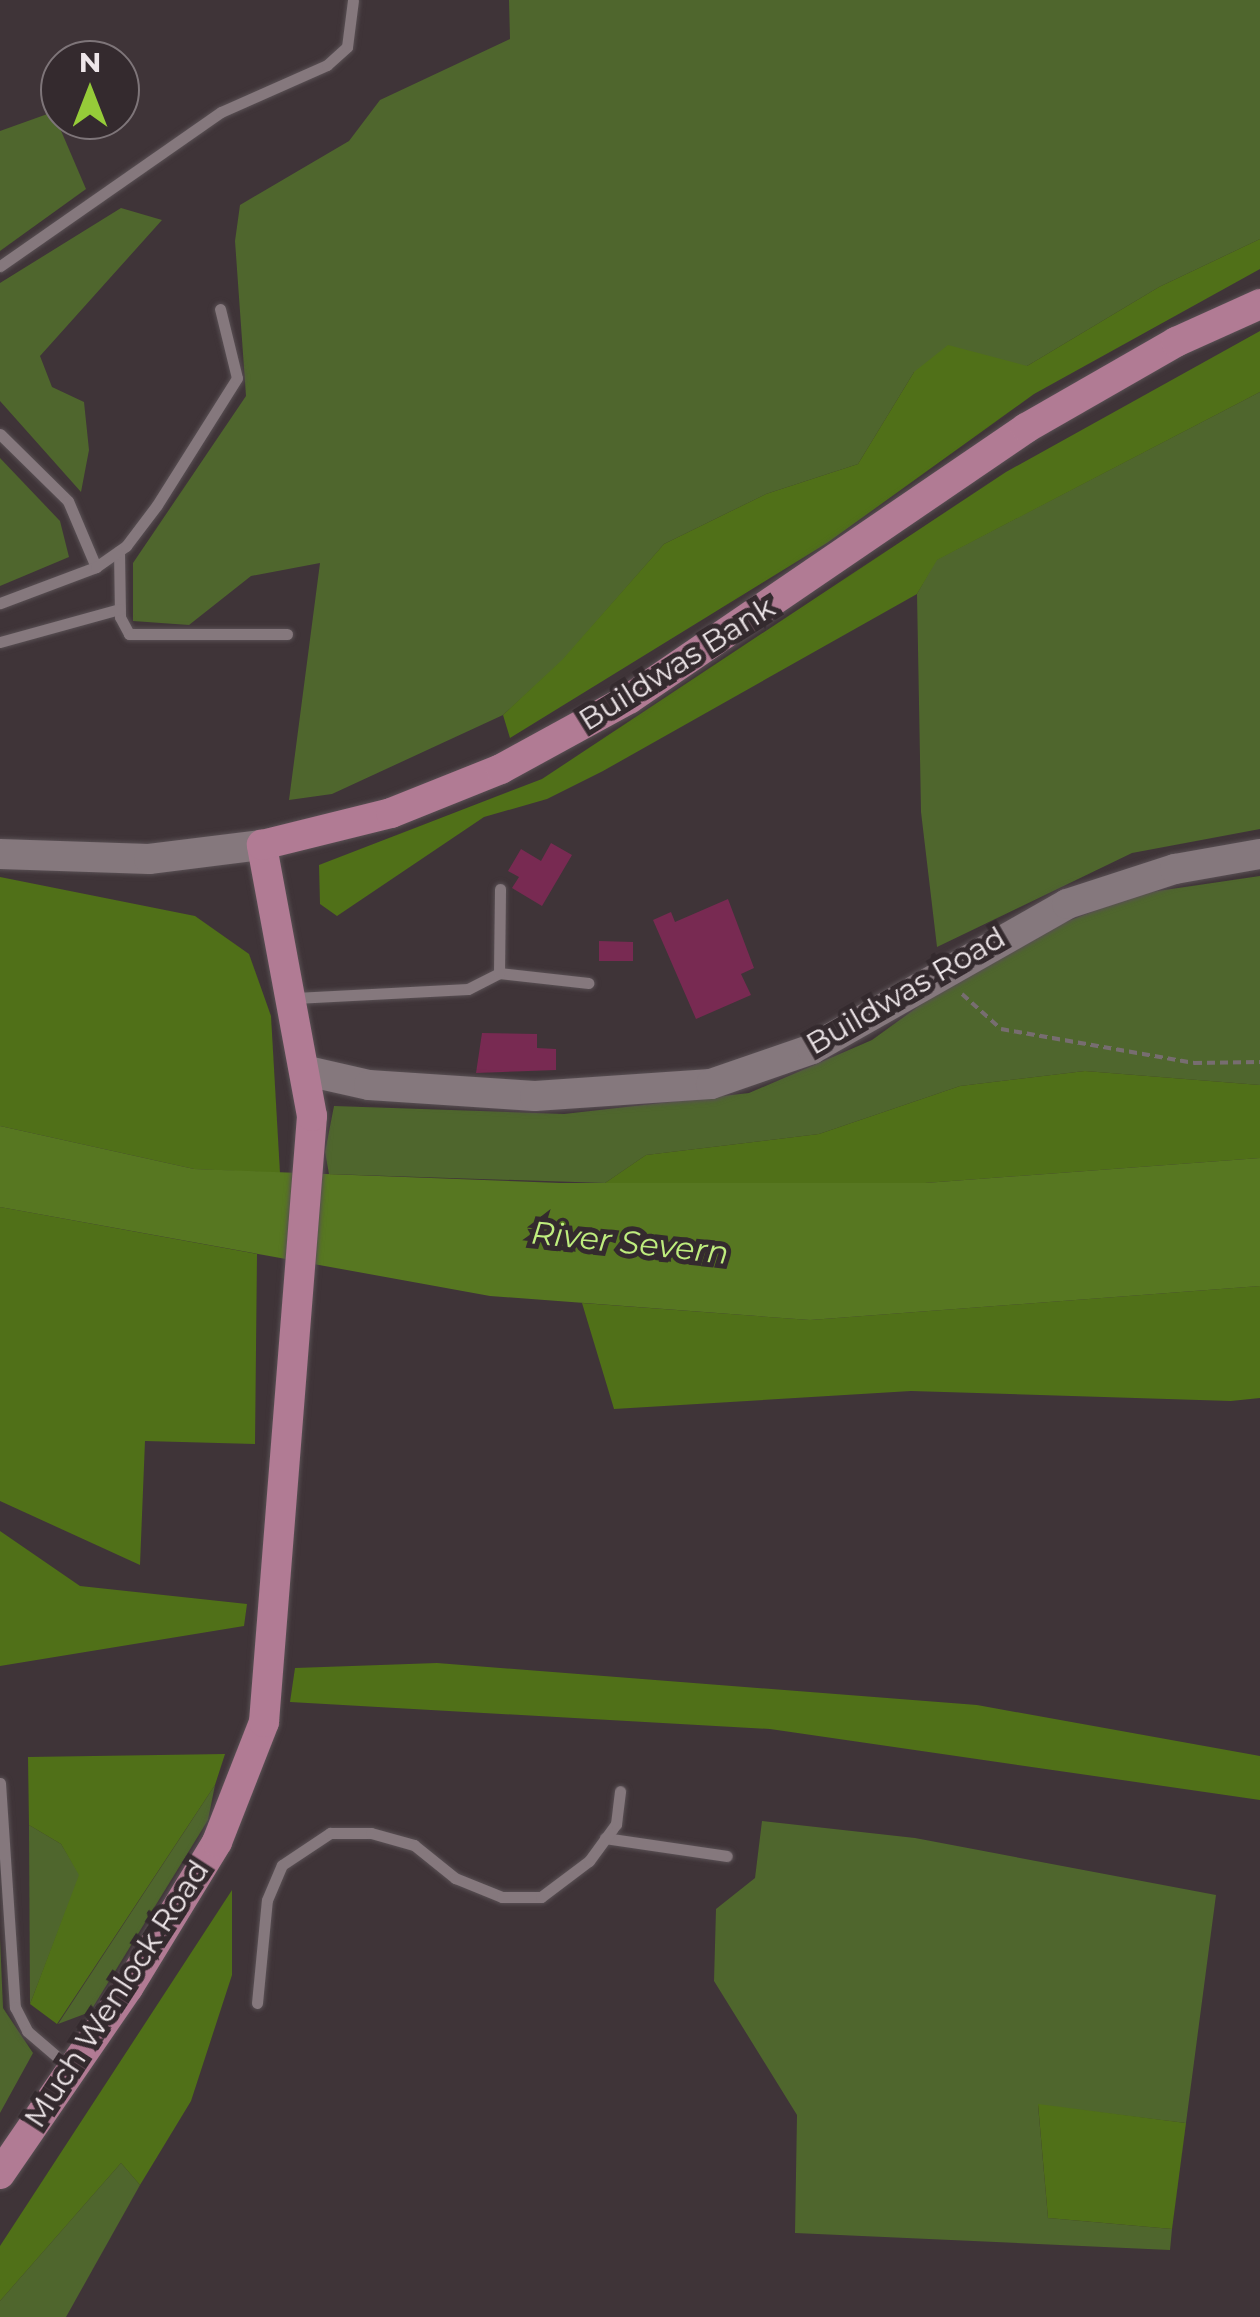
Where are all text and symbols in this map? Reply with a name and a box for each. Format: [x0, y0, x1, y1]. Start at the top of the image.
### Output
north arrow [40, 40, 140, 140]
text: N [79, 45, 101, 79]
street label: Buildwas Bank [573, 589, 781, 739]
street label: Buildwas Road [800, 919, 1012, 1063]
water label: River Severn [529, 1214, 731, 1272]
street label: Much Wenlock Road [17, 1854, 217, 2134]

